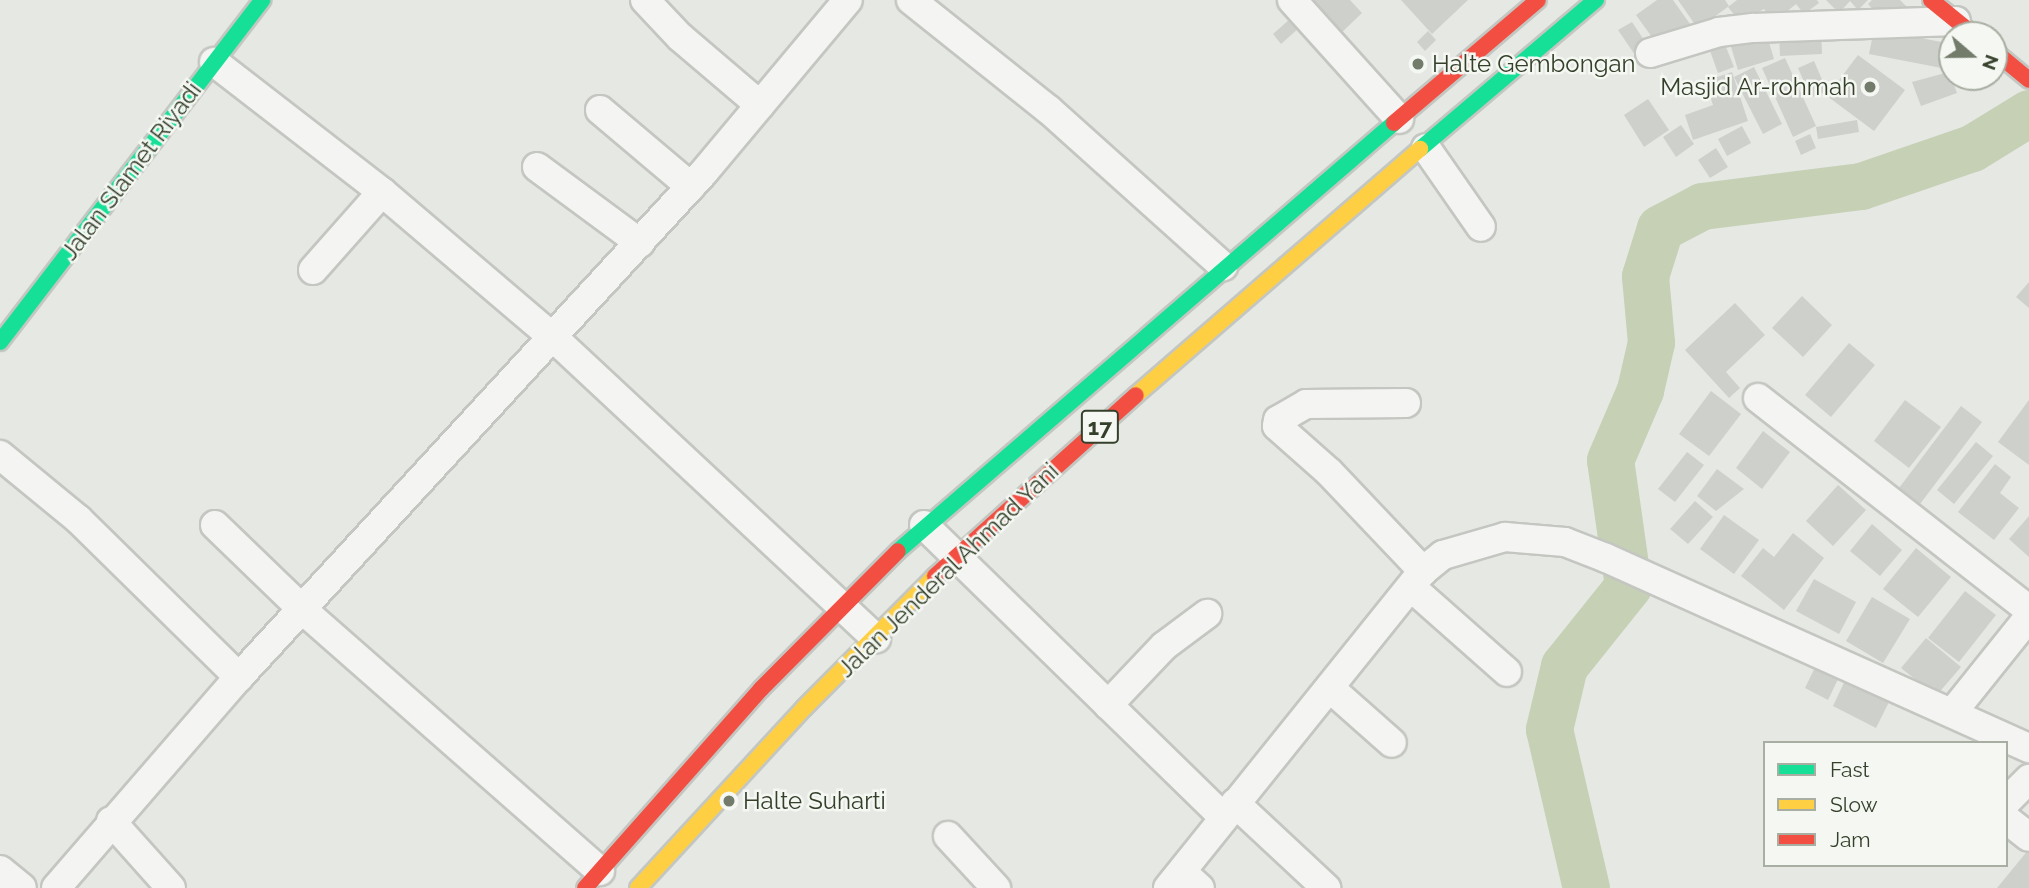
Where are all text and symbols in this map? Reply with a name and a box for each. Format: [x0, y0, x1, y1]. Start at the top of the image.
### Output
north arrow [1938, 21, 2008, 91]
place label: Halte Gembongan [1432, 50, 1636, 78]
text: N [1978, 52, 2004, 73]
marker: Halte Gembongan [1410, 56, 1426, 72]
place label: Masjid Ar-rohmah [1659, 73, 1856, 101]
street label: Jalan Slamet Riyadi [55, 76, 207, 266]
marker: Masjid Ar-rohmah [1862, 79, 1878, 95]
road number: 17 [1081, 408, 1119, 446]
street label: Jalan Jenderal Ahmad Yani [831, 456, 1065, 684]
legend [1763, 741, 2008, 867]
text: Fast [1830, 757, 1870, 782]
place label: Halte Suharti [743, 787, 886, 815]
text: Slow [1830, 792, 1878, 817]
marker: Halte Suharti [721, 793, 737, 809]
text: Jam [1830, 827, 1871, 852]

